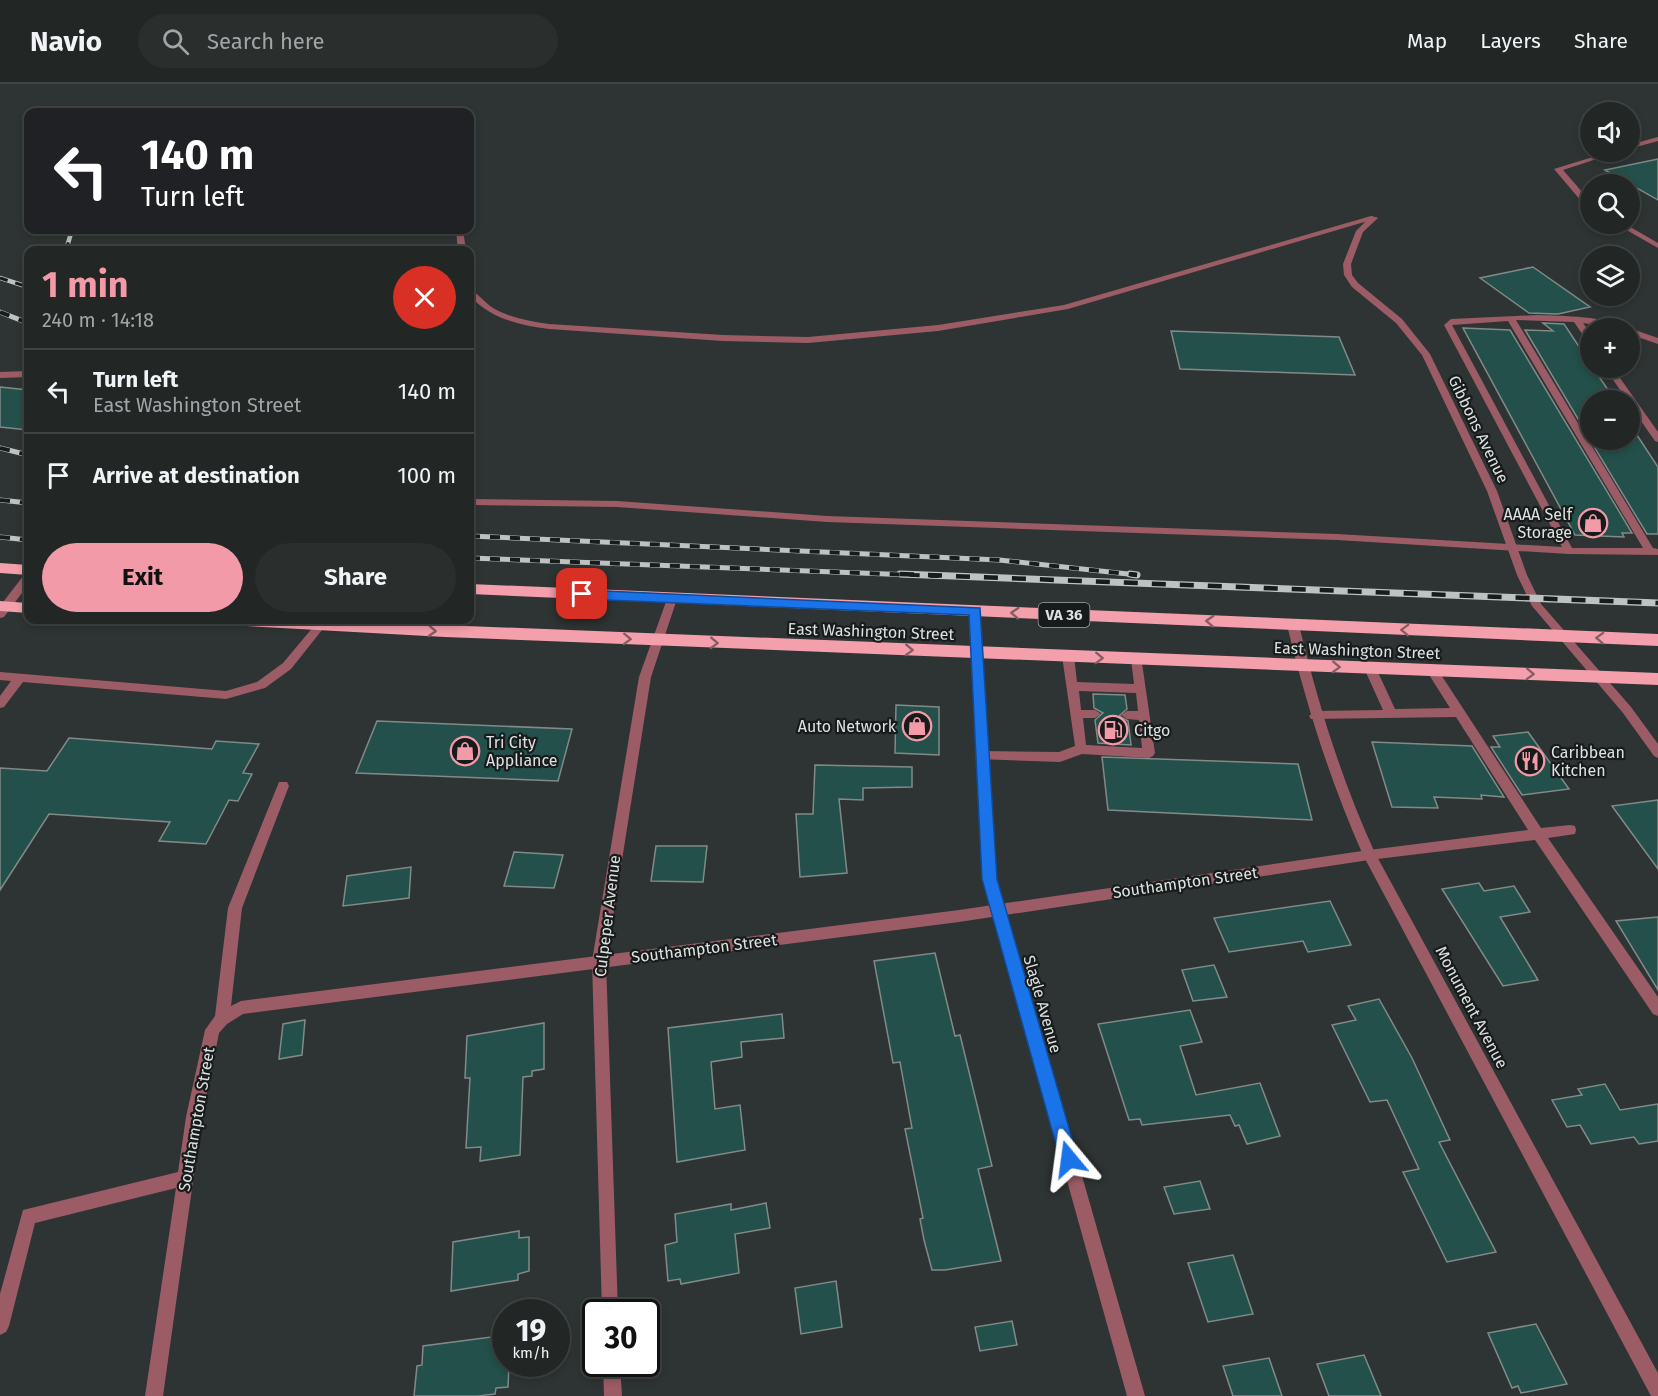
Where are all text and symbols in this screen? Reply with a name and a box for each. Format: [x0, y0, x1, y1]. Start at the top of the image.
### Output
search box [138, 14, 558, 68]
text: Navio [30, 25, 102, 58]
icon: search [159, 25, 192, 58]
text: Search here [207, 28, 325, 55]
text: Map [1407, 28, 1447, 54]
text: Layers [1480, 28, 1541, 54]
text: Share [1574, 28, 1628, 54]
map controls [1580, 102, 1640, 450]
button: sound [1580, 102, 1640, 162]
text: 140 m [141, 130, 254, 180]
icon: left [42, 132, 120, 210]
button: search [1580, 174, 1640, 234]
text: Turn left [141, 181, 244, 213]
button: layers [1580, 246, 1640, 306]
text: 1 min [42, 263, 129, 307]
button: close [393, 266, 456, 329]
text: 240 m · 14:18 [42, 308, 154, 332]
button: + [1580, 318, 1640, 378]
text: Turn left [93, 366, 178, 393]
street label: Gibbons Avenue [1444, 372, 1513, 486]
icon: left [42, 375, 75, 408]
text: 140 m [398, 378, 456, 405]
button: − [1580, 390, 1640, 450]
text: East Washington Street [93, 393, 301, 417]
icon: arrive [42, 459, 75, 492]
text: Arrive at destination [93, 462, 300, 489]
text: 100 m [397, 462, 456, 489]
place label: AAAA Self Storage [1504, 505, 1574, 542]
shop icon: AAAA Self Storage [1577, 507, 1609, 539]
button: Exit [42, 543, 243, 612]
button: Share [255, 543, 456, 612]
pin [556, 568, 607, 619]
icon: arrive [565, 577, 598, 610]
road number: VA 36 [1038, 603, 1090, 627]
one-way arrow [1011, 606, 1020, 619]
one-way arrow [1205, 615, 1214, 628]
street label: East Washington Street [787, 619, 955, 644]
one-way arrow [1400, 623, 1409, 636]
one-way arrow [428, 625, 437, 638]
one-way arrow [1595, 631, 1604, 644]
one-way arrow [623, 633, 632, 646]
one-way arrow [710, 636, 719, 649]
street label: East Washington Street [1273, 638, 1441, 663]
one-way arrow [905, 644, 914, 657]
one-way arrow [1094, 651, 1103, 664]
one-way arrow [1331, 660, 1340, 673]
one-way arrow [1526, 668, 1535, 680]
shop icon: Auto Network [901, 710, 933, 742]
fuel station icon: Citgo [1097, 714, 1129, 746]
place label: Auto Network [798, 717, 897, 736]
place label: Citgo [1134, 721, 1170, 740]
place label: Tri City Appliance [486, 733, 558, 770]
shop icon: Tri City Appliance [449, 735, 481, 767]
place label: Caribbean Kitchen [1551, 743, 1625, 780]
restaurant icon: Caribbean Kitchen [1514, 745, 1546, 777]
street label: Culpeper Avenue [591, 854, 624, 978]
street label: Southampton Street [1111, 863, 1259, 902]
street label: Southampton Street [630, 930, 778, 967]
street label: Monument Avenue [1431, 943, 1512, 1071]
street label: Slagle Avenue [1019, 953, 1066, 1055]
street label: Southampton Street [174, 1045, 219, 1193]
position arrow [1037, 1127, 1101, 1191]
speed limit sign: 30 [582, 1299, 660, 1377]
text: 19 [516, 1313, 546, 1349]
text: km/h [512, 1344, 550, 1362]

